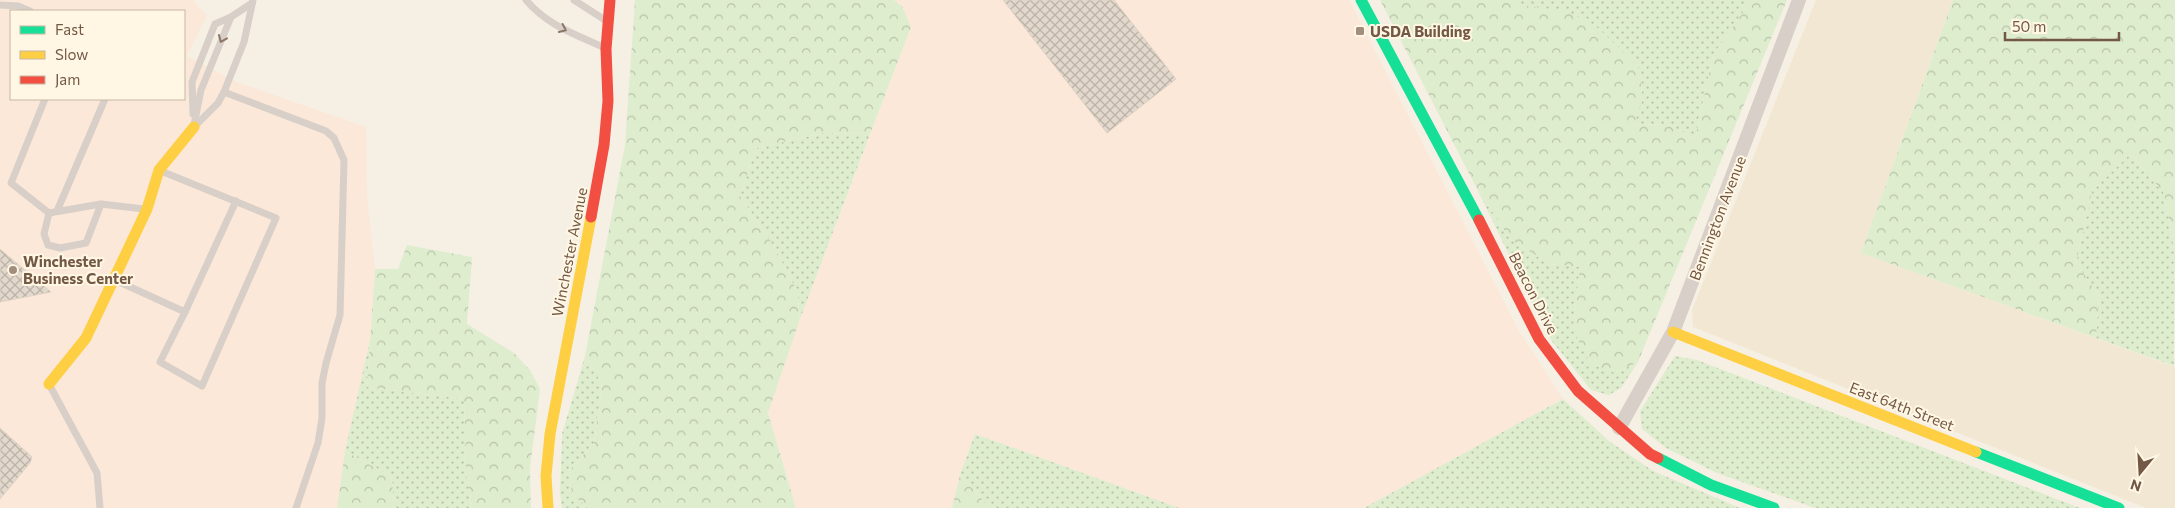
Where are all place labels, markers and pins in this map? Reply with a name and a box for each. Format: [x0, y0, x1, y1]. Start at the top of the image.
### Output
place label: USDA Building [1370, 22, 1471, 40]
marker: USDA Building [1354, 25, 1366, 37]
place label: Winchester Business Center [23, 252, 133, 287]
marker: Winchester Business Center [7, 264, 19, 276]

